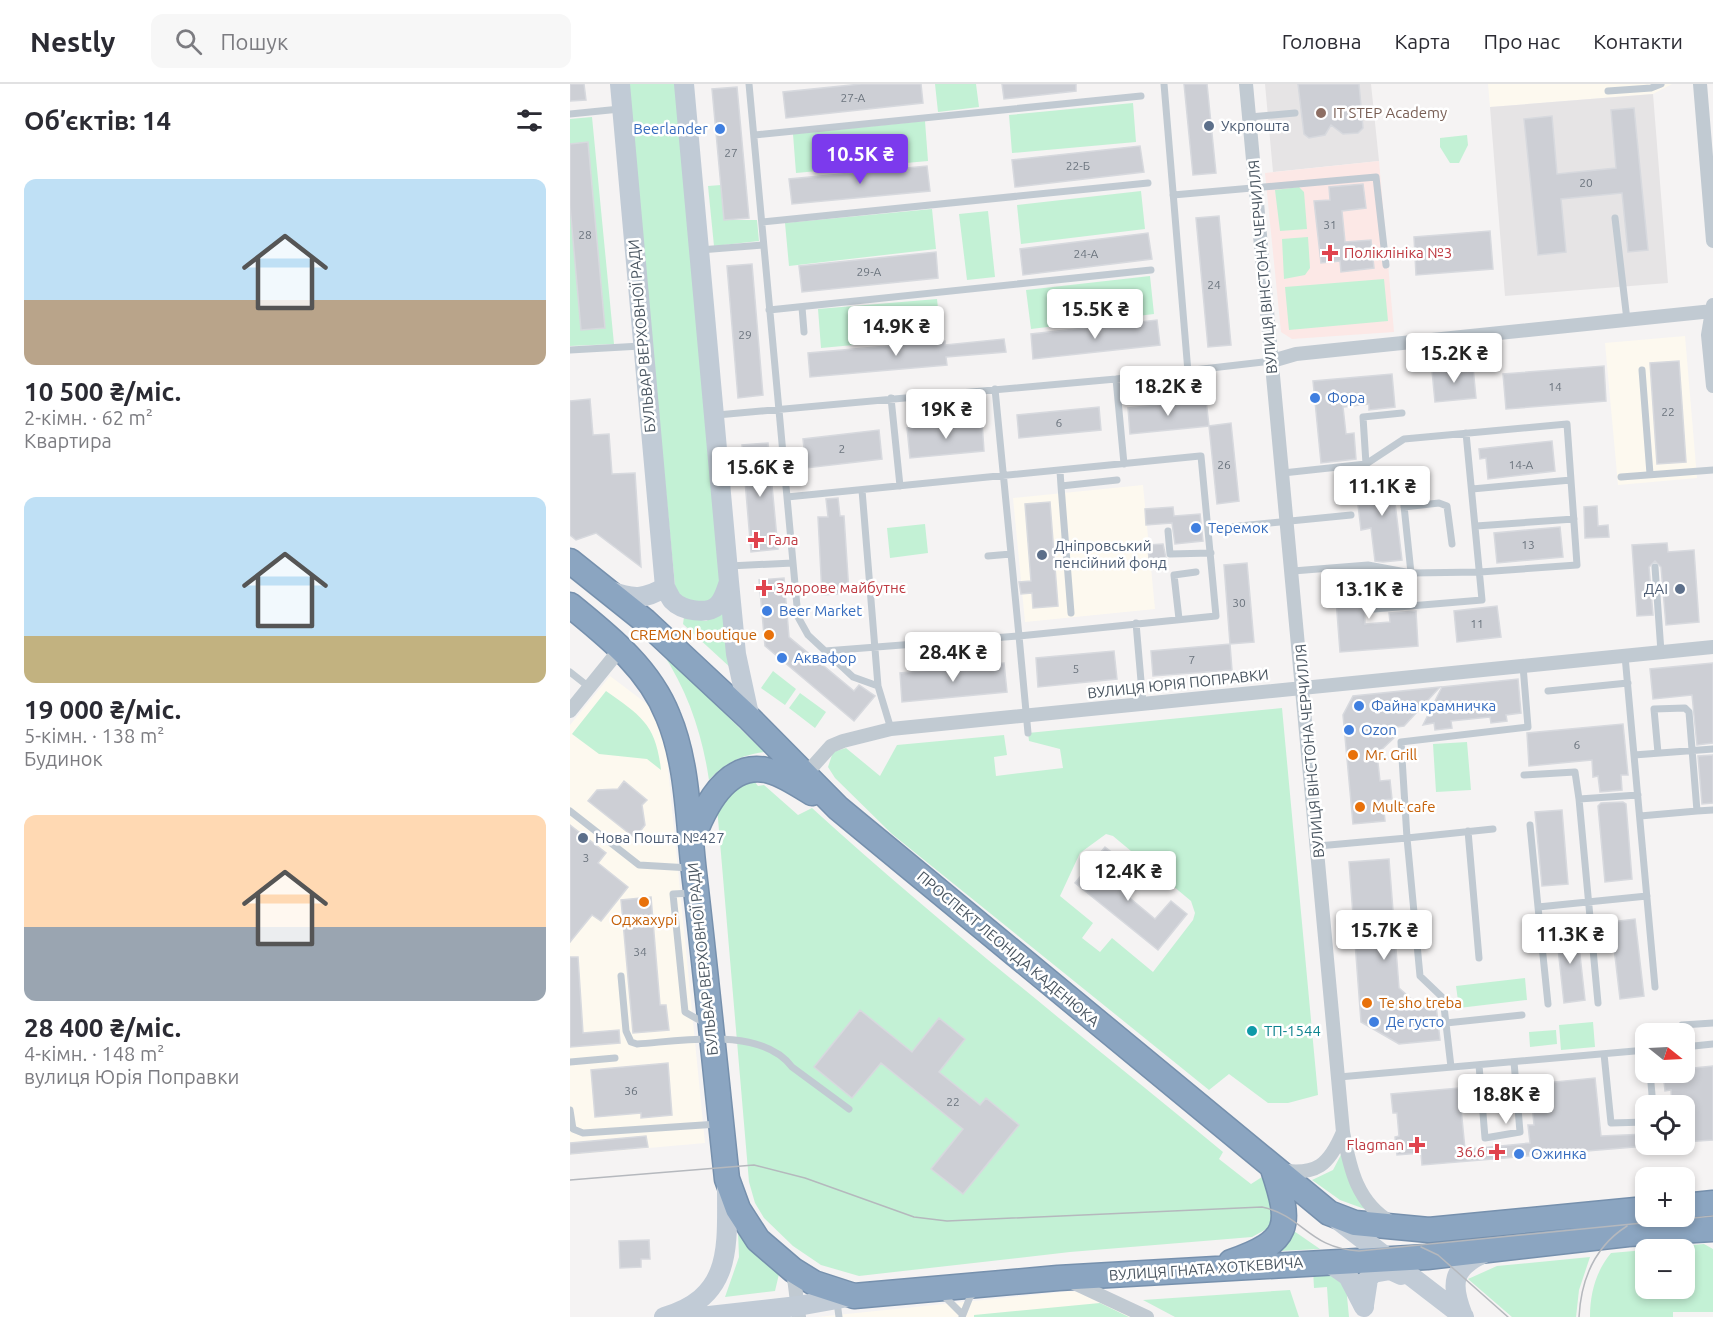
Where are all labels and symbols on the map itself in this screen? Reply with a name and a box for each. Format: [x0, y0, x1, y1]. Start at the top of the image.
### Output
house number: 27-А [841, 91, 866, 104]
place label: IT STEP Academy [1333, 104, 1447, 121]
marker: IT STEP Academy [1314, 106, 1328, 120]
place label: Укрпошта [1221, 117, 1290, 134]
marker: Укрпошта [1202, 119, 1216, 133]
place label: Beerlander [633, 120, 708, 137]
marker: Beerlander [713, 122, 727, 136]
pin: 10.5K ₴ [805, 134, 915, 185]
house number: 27 [724, 146, 738, 159]
house number: 22-Б [1066, 159, 1090, 172]
street label: ВУЛИЦЯ ВІНСТОНА ЧЕРЧИЛЛЯ [1245, 159, 1280, 375]
house number: 20 [1579, 176, 1593, 189]
house number: 31 [1323, 218, 1337, 231]
house number: 28 [578, 228, 592, 241]
street label: БУЛЬВАР ВЕРХОВНОЇ РАДИ [625, 239, 658, 433]
marker: Поліклініка №3 [1321, 244, 1339, 262]
place label: Поліклініка №3 [1344, 244, 1452, 261]
house number: 24-А [1074, 247, 1099, 260]
house number: 29-А [857, 265, 882, 278]
house number: 24 [1207, 278, 1221, 291]
pin: 15.5K ₴ [1040, 289, 1150, 340]
pin: 14.9K ₴ [841, 306, 951, 357]
house number: 29 [738, 328, 752, 341]
pin: 15.2K ₴ [1399, 333, 1509, 384]
pin: 18.2K ₴ [1113, 366, 1223, 417]
house number: 14 [1548, 380, 1562, 393]
pin: 19K ₴ [904, 389, 988, 440]
place label: Фора [1327, 389, 1365, 406]
marker: Фора [1308, 391, 1322, 405]
house number: 22 [1661, 405, 1675, 418]
house number: 6 [1056, 416, 1063, 429]
house number: 2 [839, 442, 845, 455]
pin: 15.6K ₴ [705, 447, 815, 498]
house number: 26 [1217, 458, 1231, 471]
house number: 14-А [1509, 458, 1534, 471]
pin: 11.1K ₴ [1327, 466, 1437, 517]
place label: Теремок [1208, 519, 1269, 536]
marker: Теремок [1189, 521, 1203, 535]
place label: Гала [768, 531, 798, 548]
marker: Гала [749, 533, 763, 547]
place label: Дніпровський пенсійний фонд [1054, 537, 1167, 571]
house number: 13 [1521, 538, 1535, 551]
marker: Дніпровський пенсійний фонд [1035, 548, 1049, 562]
pin: 13.1K ₴ [1314, 569, 1424, 620]
place label: Здорове майбутнє [776, 579, 906, 596]
place label: ДАІ [1644, 580, 1668, 597]
marker: Здорове майбутнє [757, 581, 771, 595]
marker: ДАІ [1673, 582, 1687, 596]
house number: 30 [1232, 596, 1246, 609]
place label: Beer Market [779, 602, 862, 619]
marker: Beer Market [760, 604, 774, 618]
house number: 11 [1470, 617, 1484, 630]
place label: CREMON boutique [630, 626, 757, 643]
marker: CREMON boutique [762, 628, 776, 642]
pin: 28.4K ₴ [898, 632, 1008, 683]
street label: ВУЛИЦЯ ВІНСТОНА ЧЕРЧИЛЛЯ [1292, 643, 1327, 859]
place label: Аквафор [794, 649, 856, 666]
marker: Аквафор [775, 651, 789, 665]
house number: 7 [1189, 653, 1195, 666]
house number: 5 [1073, 662, 1079, 675]
street label: ВУЛИЦЯ ЮРІЯ ПОПРАВКИ [1086, 666, 1269, 701]
place label: Файна крамничка [1371, 697, 1496, 714]
marker: Файна крамничка [1352, 699, 1366, 713]
place label: Ozon [1361, 721, 1397, 738]
marker: Ozon [1342, 723, 1356, 737]
house number: 6 [1574, 738, 1581, 751]
place label: Mr. Grill [1365, 746, 1417, 763]
marker: Mr. Grill [1346, 748, 1360, 762]
place label: Mult cafe [1372, 798, 1435, 815]
marker: Mult cafe [1353, 800, 1367, 814]
place label: Нова Пошта №427 [595, 829, 725, 846]
marker: Нова Пошта №427 [576, 831, 590, 845]
house number: 3 [583, 851, 589, 864]
pin: 12.4K ₴ [1073, 851, 1183, 902]
street label: БУЛЬВАР ВЕРХОВНОЇ РАДИ [684, 862, 721, 1056]
street label: ПРОСПЕКТ ЛЕОНІДА КАДЕНЮКА [914, 867, 1103, 1030]
marker: Оджахурі [637, 895, 651, 909]
pin: 15.7K ₴ [1329, 910, 1439, 961]
place label: Оджахурі [611, 911, 677, 928]
pin: 11.3K ₴ [1515, 914, 1625, 965]
house number: 34 [633, 945, 647, 958]
place label: Te sho treba [1379, 994, 1462, 1011]
marker: Te sho treba [1360, 996, 1374, 1010]
place label: Де густо [1386, 1013, 1444, 1030]
marker: Де густо [1367, 1015, 1381, 1029]
place label: ТП-1544 [1264, 1022, 1321, 1039]
north arrow [1635, 1023, 1695, 1083]
marker: ТП-1544 [1245, 1024, 1259, 1038]
pin: 18.8K ₴ [1451, 1074, 1561, 1125]
house number: 36 [624, 1084, 638, 1097]
house number: 22 [946, 1095, 960, 1108]
place label: Flagman [1347, 1136, 1404, 1153]
marker: Flagman [1408, 1136, 1426, 1154]
place label: 36.6 [1456, 1143, 1485, 1160]
marker: 36.6 [1490, 1145, 1504, 1159]
place label: Ожинка [1531, 1145, 1587, 1162]
marker: Ожинка [1512, 1147, 1526, 1161]
street label: ВУЛИЦЯ ГНАТА ХОТКЕВИЧА [1108, 1253, 1304, 1284]

